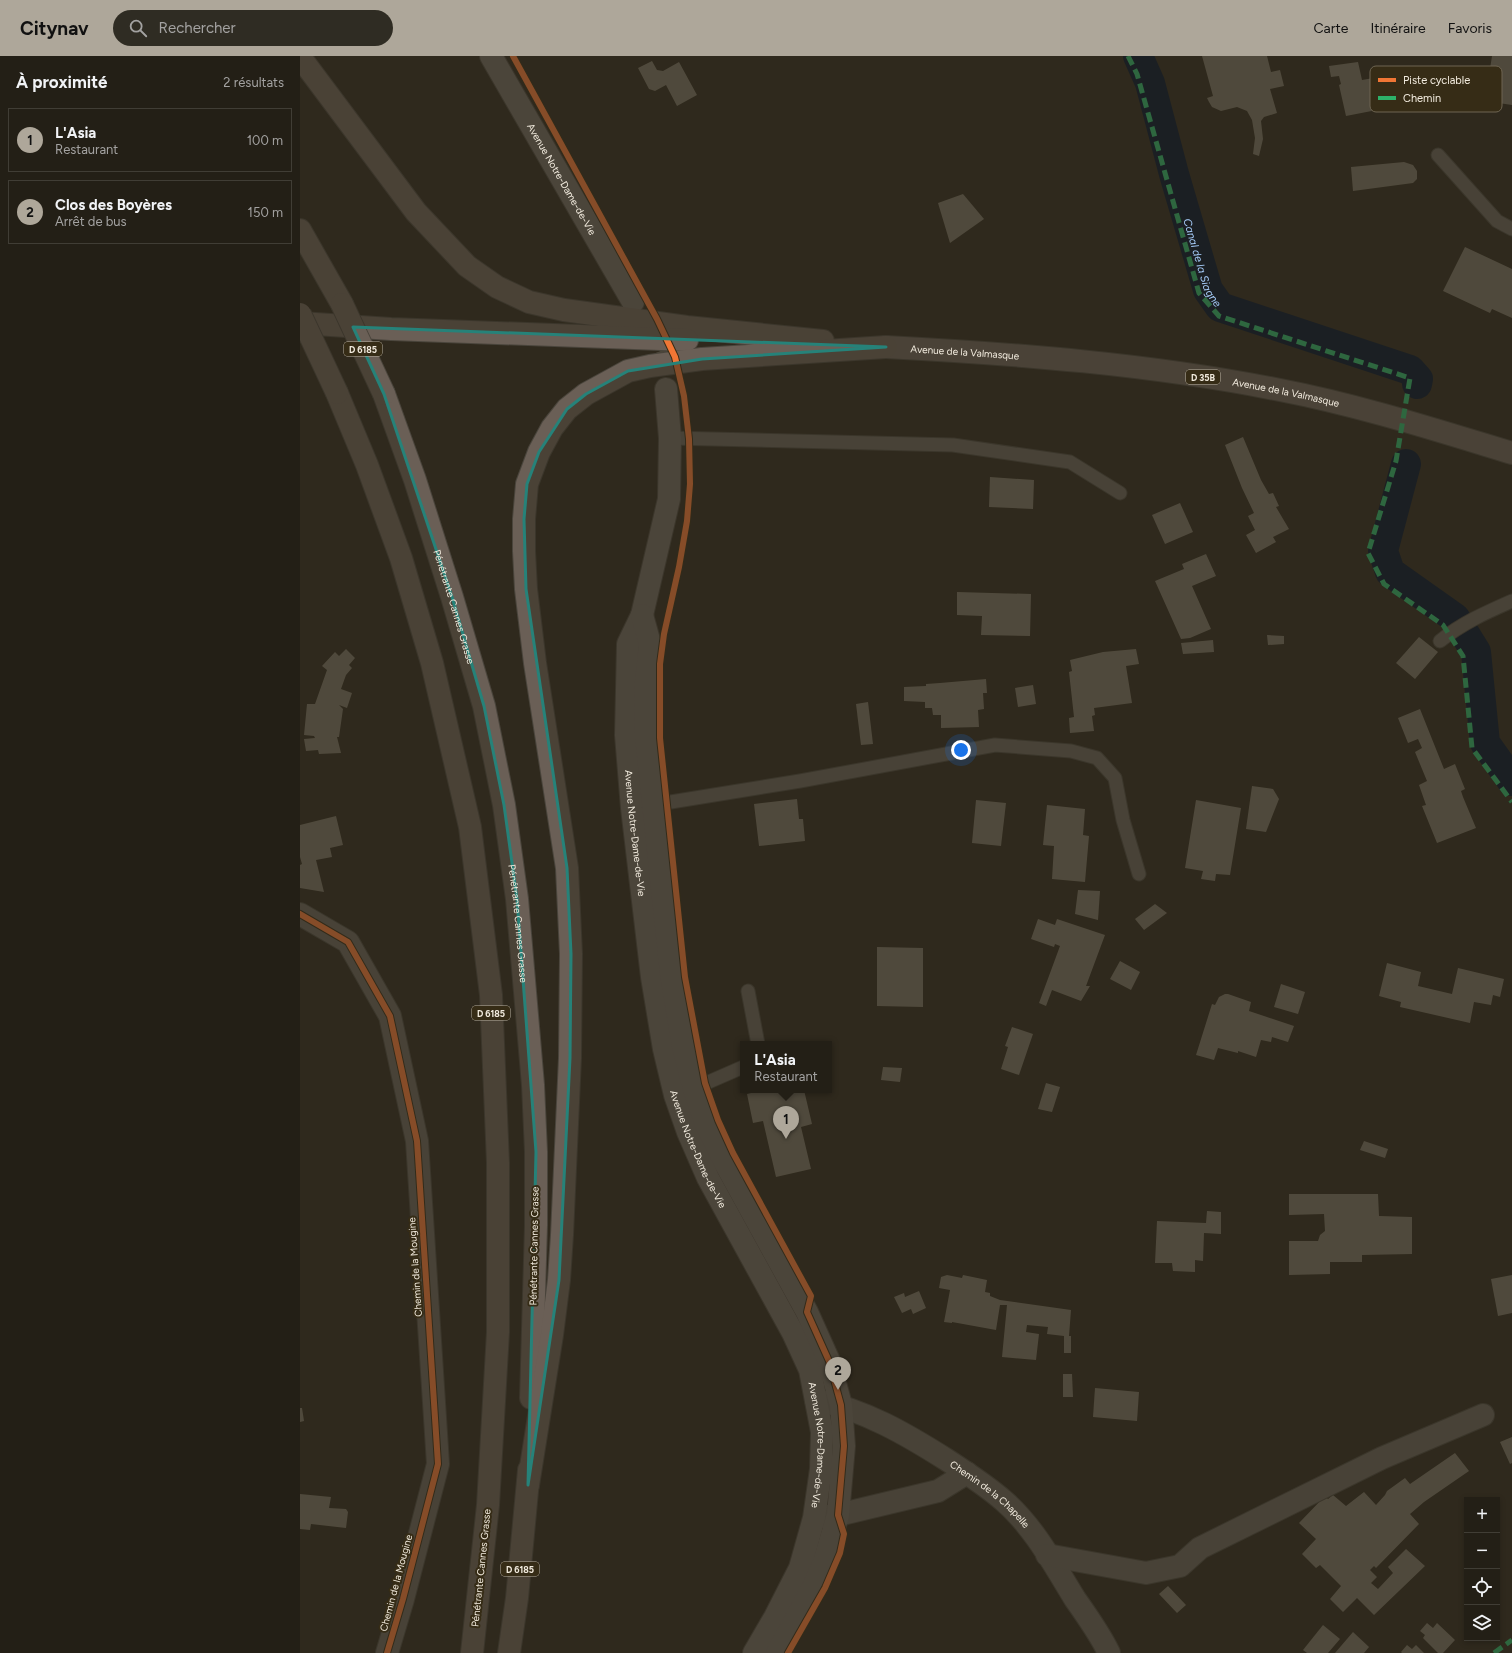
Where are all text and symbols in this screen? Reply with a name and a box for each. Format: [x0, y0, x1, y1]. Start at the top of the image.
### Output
search box [113, 10, 393, 46]
text: Citynav [20, 17, 89, 40]
icon: search [127, 17, 149, 39]
text: Rechercher [159, 19, 236, 37]
text: Carte [1314, 20, 1348, 37]
text: Itinéraire [1370, 20, 1426, 37]
text: Favoris [1448, 20, 1492, 37]
legend [1370, 66, 1502, 112]
text: À proximité [16, 72, 107, 92]
text: Piste cyclable [1403, 74, 1470, 87]
text: 2 résultats [223, 75, 284, 90]
text: Chemin [1403, 92, 1441, 105]
street label: Avenue Notre-Dame-de-Vie [525, 121, 600, 238]
text: L'Asia [55, 124, 96, 142]
text: 1 [27, 133, 33, 148]
text: 100 m [247, 133, 283, 148]
text: Restaurant [55, 142, 118, 157]
text: Clos des Boyères [55, 196, 172, 214]
text: 2 [26, 205, 34, 220]
text: 150 m [248, 205, 283, 220]
text: Arrêt de bus [55, 214, 127, 229]
water label: Canal de la Siagne [1181, 217, 1224, 309]
road number: D 6185 [344, 342, 382, 356]
street label: Avenue de la Valmasque [910, 342, 1020, 362]
road number: D 35B [1186, 370, 1220, 384]
street label: Avenue de la Valmasque [1232, 375, 1341, 410]
street label: Pénétrante Cannes Grasse [431, 548, 478, 666]
your location [951, 740, 971, 760]
street label: Avenue Notre-Dame-de-Vie [622, 769, 649, 898]
street label: Pénétrante Cannes Grasse [506, 863, 531, 984]
road number: D 6185 [472, 1006, 510, 1020]
popup [740, 1041, 832, 1093]
text: L'Asia [754, 1051, 796, 1069]
text: Restaurant [754, 1069, 818, 1084]
street label: Avenue Notre-Dame-de-Vie [668, 1089, 730, 1211]
pin: 1 [773, 1106, 799, 1139]
street label: Pénétrante Cannes Grasse [526, 1186, 542, 1305]
street label: Chemin de la Mougine [405, 1216, 425, 1317]
pin: 2 [825, 1357, 851, 1390]
street label: Avenue Notre-Dame-de-Vie [806, 1381, 829, 1509]
street label: Chemin de la Chapelle [948, 1457, 1033, 1531]
map controls [1464, 1497, 1500, 1641]
button: + [1464, 1497, 1500, 1533]
street label: Pénétrante Cannes Grasse [468, 1508, 494, 1628]
street label: Chemin de la Mougine [377, 1533, 415, 1633]
button: − [1464, 1533, 1500, 1569]
road number: D 6185 [501, 1562, 539, 1576]
button: locate [1464, 1569, 1500, 1605]
button: layers [1464, 1605, 1500, 1641]

